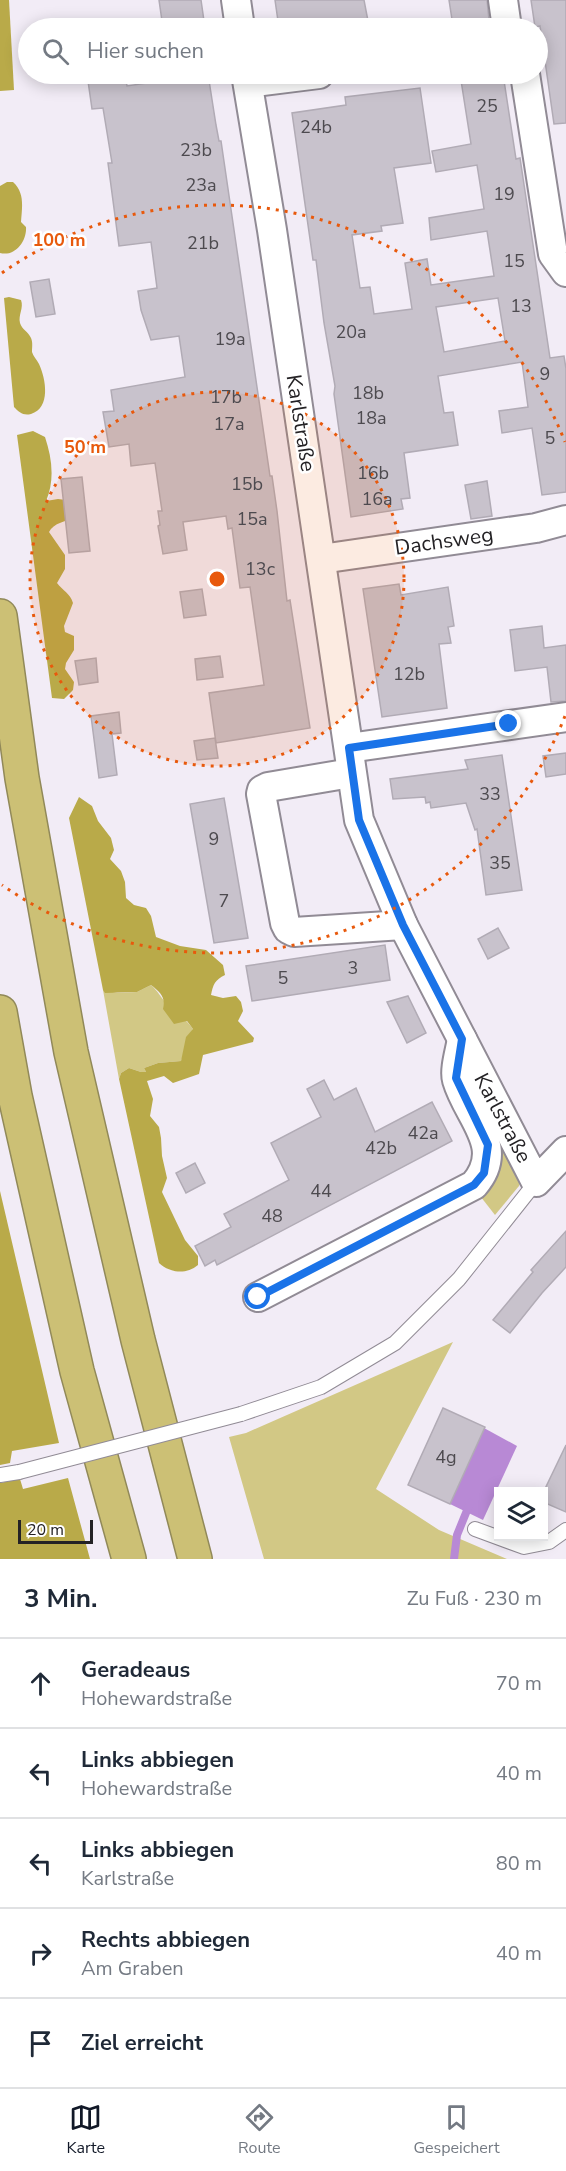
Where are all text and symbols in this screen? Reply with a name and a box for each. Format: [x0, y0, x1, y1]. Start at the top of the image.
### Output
search box [18, 18, 548, 84]
icon: search [39, 35, 72, 68]
text: Hier suchen [87, 36, 204, 66]
house number: 25 [476, 94, 498, 118]
house number: 24b [300, 115, 332, 139]
house number: 23b [180, 138, 212, 162]
house number: 23a [185, 173, 217, 197]
house number: 19 [493, 182, 515, 206]
text: 100 m [32, 228, 86, 252]
house number: 21b [187, 231, 219, 255]
house number: 15 [503, 249, 525, 273]
house number: 13 [510, 294, 532, 318]
house number: 20a [335, 320, 367, 344]
house number: 19a [214, 327, 246, 351]
house number: 9 [540, 362, 550, 386]
street label: Karlstraße [280, 372, 322, 474]
house number: 18b [352, 381, 384, 405]
house number: 17b [210, 385, 242, 409]
house number: 18a [355, 406, 387, 430]
house number: 17a [213, 412, 245, 436]
house number: 5 [545, 426, 555, 450]
text: 50 m [64, 435, 106, 459]
house number: 16b [357, 461, 389, 485]
house number: 15b [231, 472, 263, 496]
house number: 16a [361, 487, 393, 511]
house number: 15a [236, 507, 268, 531]
street label: Dachsweg [393, 520, 495, 562]
house number: 13c [245, 557, 275, 581]
centre of rings [207, 569, 227, 589]
house number: 12b [393, 662, 425, 686]
route end [495, 710, 521, 736]
house number: 33 [479, 782, 501, 806]
house number: 9 [209, 827, 219, 851]
house number: 35 [489, 851, 511, 875]
house number: 7 [219, 889, 229, 913]
house number: 3 [348, 956, 358, 980]
house number: 5 [278, 966, 288, 990]
street label: Karlstraße [468, 1068, 538, 1168]
house number: 42a [407, 1121, 439, 1145]
house number: 42b [365, 1136, 397, 1160]
house number: 44 [310, 1179, 332, 1203]
house number: 48 [261, 1204, 283, 1228]
route start [244, 1283, 270, 1309]
house number: 4g [435, 1445, 457, 1469]
map controls [494, 1487, 548, 1541]
button: layers [494, 1487, 548, 1541]
scale bar [18, 1517, 93, 1544]
text: 20 m [27, 1519, 64, 1541]
text: 3 Min. [24, 1581, 97, 1616]
text: Zu Fuß · 230 m [407, 1585, 542, 1612]
text: Geradeaus [81, 1655, 190, 1685]
icon: ahead [24, 1667, 57, 1700]
text: 70 m [496, 1670, 542, 1697]
text: Hohewardstraße [81, 1685, 232, 1712]
text: Links abbiegen [81, 1745, 234, 1775]
icon: left [24, 1757, 57, 1790]
text: 40 m [496, 1760, 542, 1787]
text: Hohewardstraße [81, 1775, 232, 1802]
text: Links abbiegen [81, 1835, 234, 1865]
icon: left [24, 1847, 57, 1880]
text: 80 m [496, 1850, 542, 1877]
text: Karlstraße [81, 1865, 174, 1892]
text: Rechts abbiegen [81, 1925, 250, 1955]
icon: right [24, 1937, 57, 1970]
text: 40 m [496, 1940, 542, 1967]
text: Am Graben [81, 1955, 184, 1982]
icon: arrive [24, 2027, 57, 2060]
text: Ziel erreicht [81, 2028, 203, 2058]
tab: Karte [66, 2101, 105, 2159]
tab: Route [238, 2101, 280, 2159]
tab: Gespeichert [413, 2101, 500, 2159]

